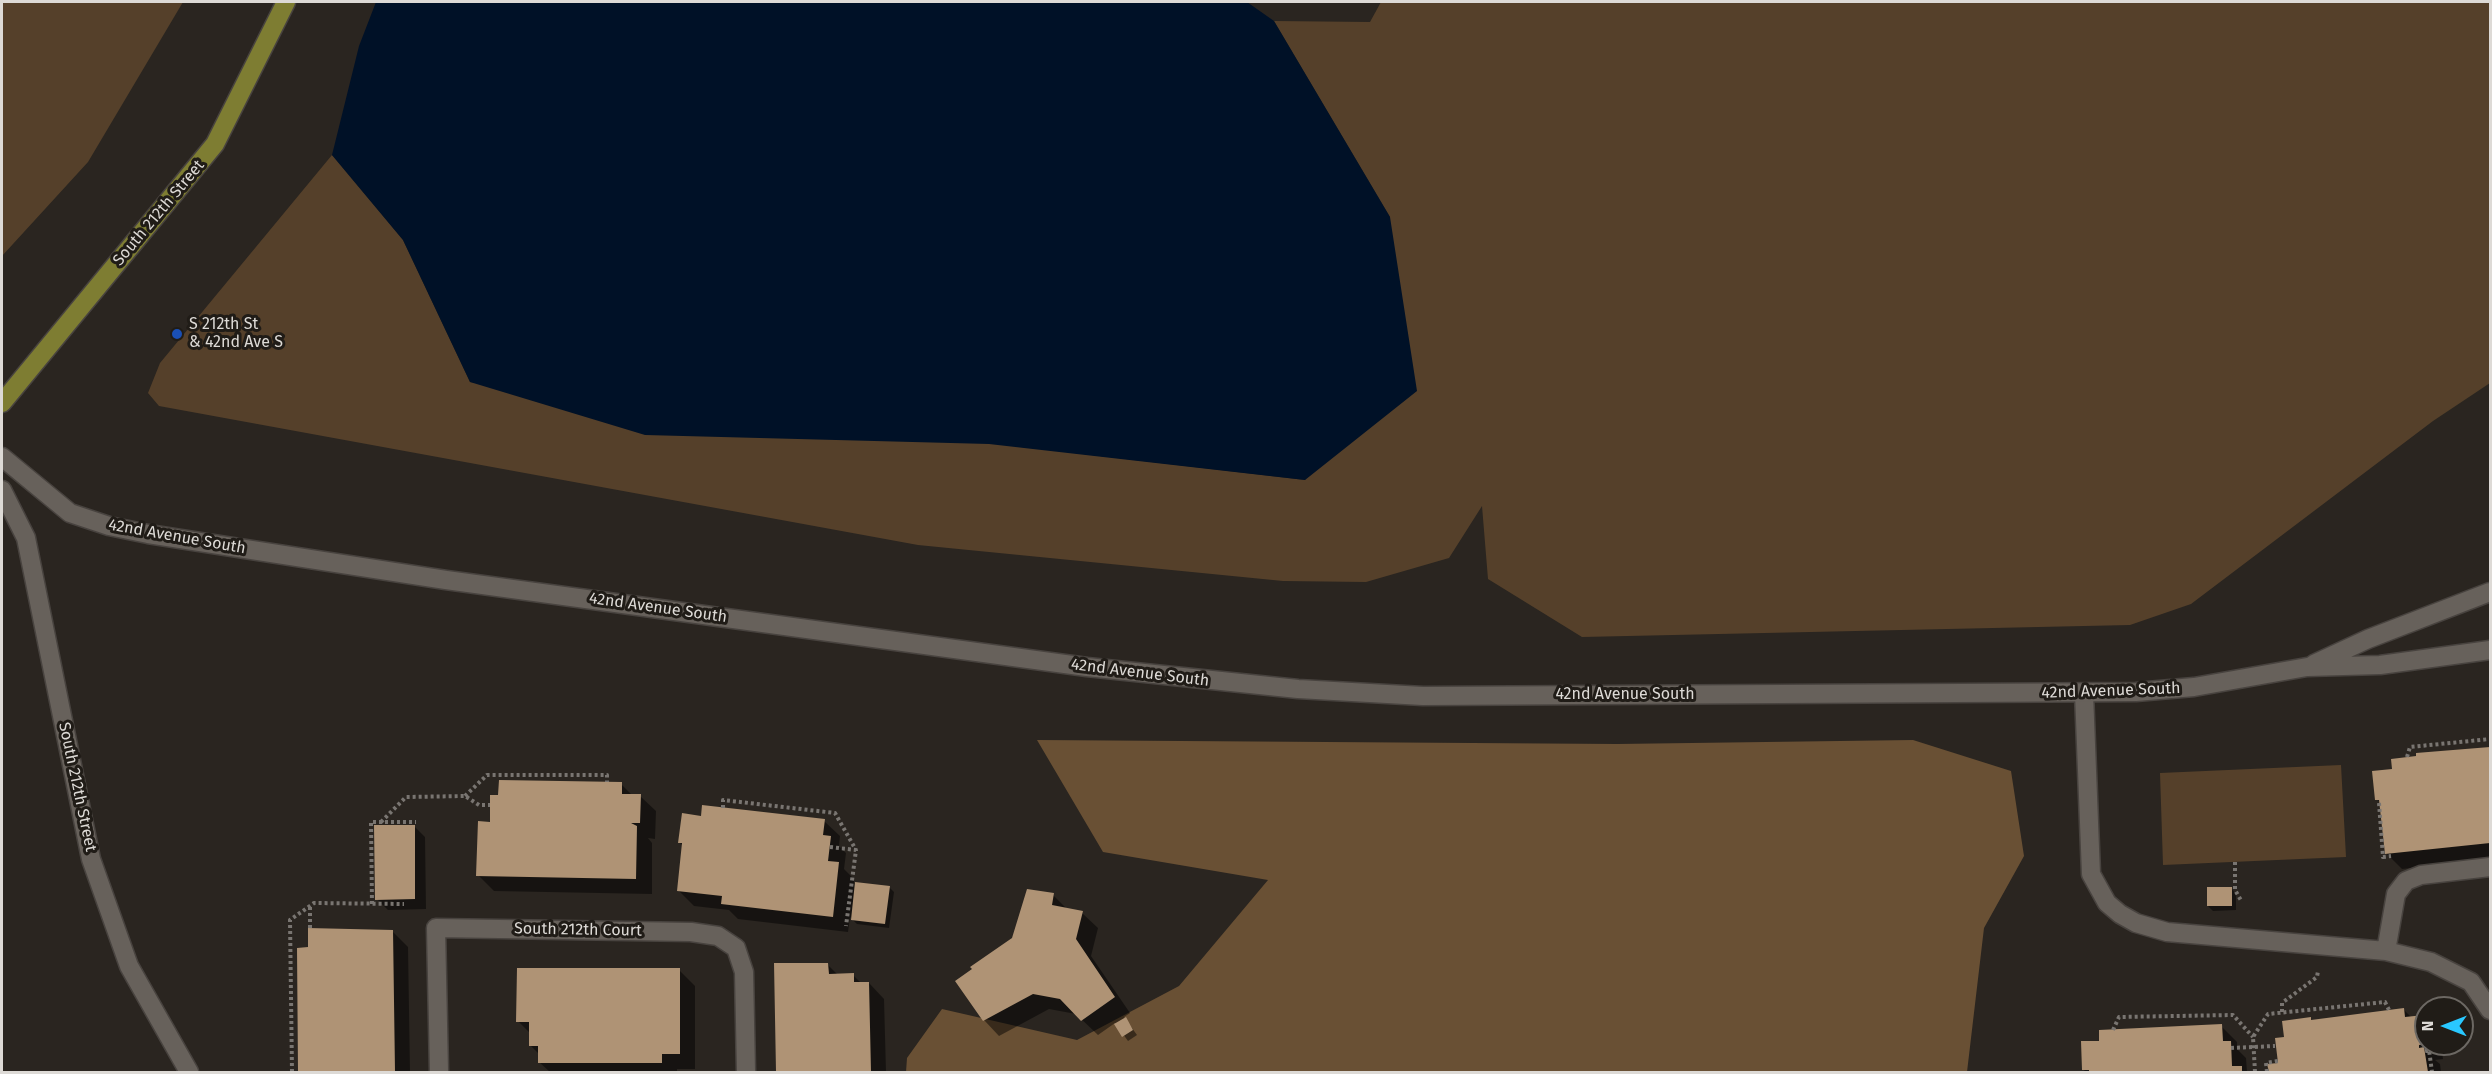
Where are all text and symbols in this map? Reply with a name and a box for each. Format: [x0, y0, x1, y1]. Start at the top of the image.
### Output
street label: South 212th Street [109, 156, 209, 270]
place label: S 212th St & 42nd Ave S [189, 315, 283, 353]
marker: S 212th St & 42nd Ave S [170, 327, 184, 341]
street label: 42nd Avenue South [107, 515, 247, 559]
street label: 42nd Avenue South [588, 589, 728, 627]
street label: 42nd Avenue South [1070, 655, 1210, 691]
street label: 42nd Avenue South [2041, 679, 2181, 703]
street label: 42nd Avenue South [1555, 685, 1695, 705]
street label: South 212th Street [54, 720, 100, 854]
street label: South 212th Court [514, 919, 642, 941]
north arrow [2414, 996, 2474, 1056]
text: N [2418, 1021, 2437, 1031]

